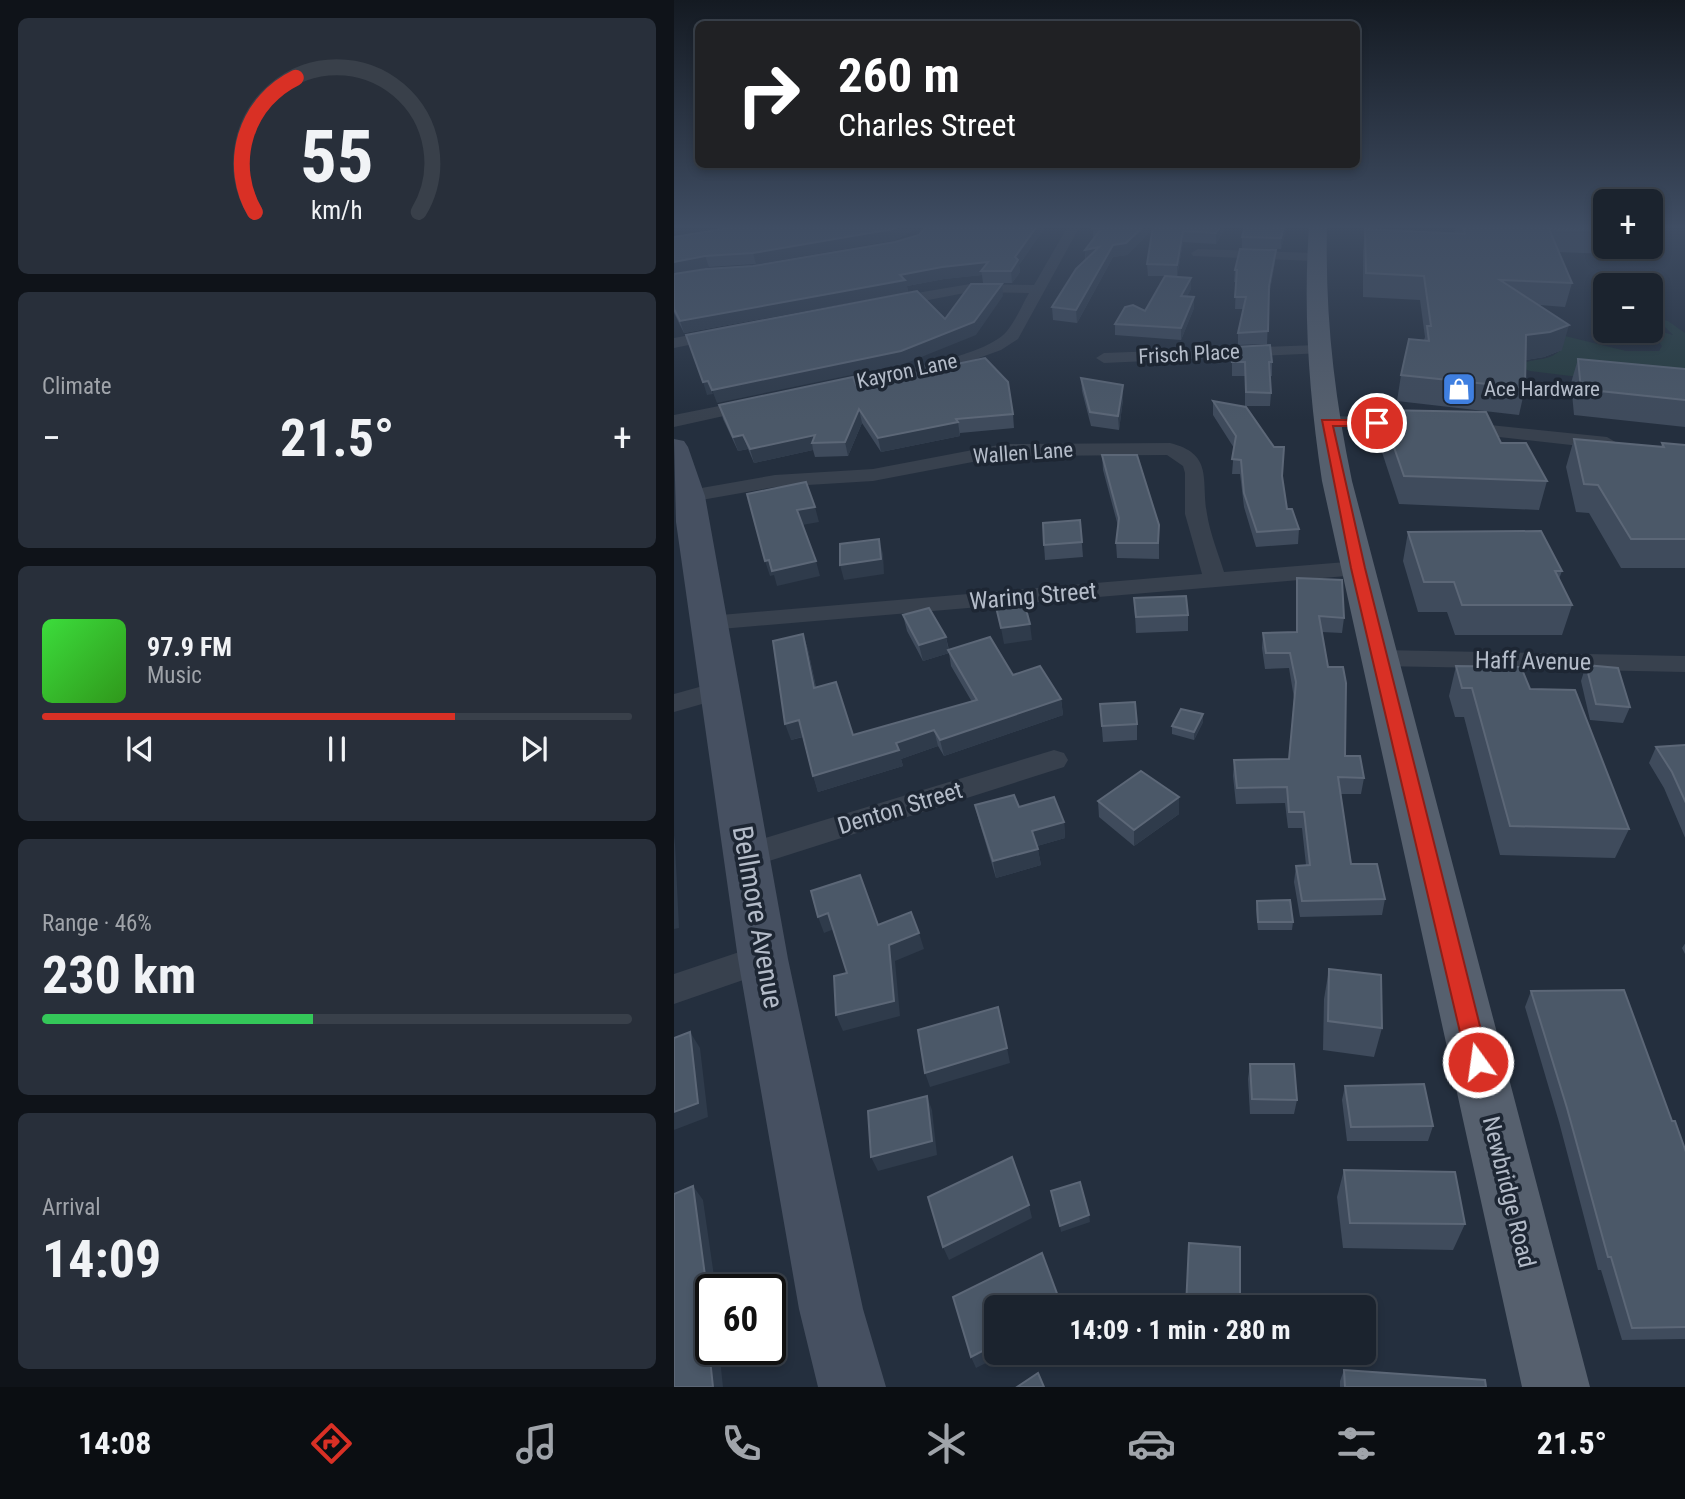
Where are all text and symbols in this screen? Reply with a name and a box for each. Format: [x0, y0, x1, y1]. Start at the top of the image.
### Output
text: 260 m [838, 47, 960, 104]
icon: right [723, 49, 814, 140]
text: Charles Street [838, 106, 1016, 144]
text: 55 [300, 114, 374, 200]
map controls [1593, 189, 1663, 343]
button: + [1593, 189, 1663, 259]
text: km/h [311, 196, 363, 225]
button: − [1593, 273, 1663, 343]
street label: Frisch Place [1138, 339, 1240, 369]
street label: Kayron Lane [855, 349, 959, 393]
shop icon: Ace Hardware [1440, 370, 1478, 408]
text: Climate [42, 373, 112, 400]
place label: Ace Hardware [1484, 377, 1600, 401]
pin [1347, 393, 1407, 453]
icon: arrive [1358, 404, 1396, 442]
text: 21.5° [280, 408, 394, 469]
text: − [42, 416, 61, 460]
text: + [613, 416, 632, 460]
street label: Wallen Lane [972, 438, 1074, 468]
street label: Waring Street [968, 577, 1098, 615]
text: 97.9 FM [147, 632, 232, 662]
street label: Haff Avenue [1475, 646, 1591, 676]
text: Music [147, 662, 202, 689]
icon: previous [121, 730, 159, 768]
icon: pause [318, 730, 356, 768]
icon: next [515, 730, 553, 768]
street label: Denton Street [834, 776, 966, 840]
street label: Bellmore Avenue [726, 823, 790, 1011]
text: Range · 46% [42, 910, 152, 937]
text: 230 km [42, 945, 196, 1006]
position arrow [1441, 1025, 1515, 1099]
street label: Newbridge Road [1477, 1113, 1541, 1271]
text: Arrival [42, 1194, 101, 1221]
text: 14:09 [42, 1229, 161, 1290]
speed limit sign: 60 [695, 1274, 786, 1365]
text: 14:09 · 1 min · 280 m [1070, 1315, 1290, 1345]
icon: directions [307, 1419, 356, 1468]
icon: music [512, 1419, 561, 1468]
icon: phone [717, 1419, 766, 1468]
icon: climate [922, 1419, 971, 1468]
icon: car [1127, 1419, 1176, 1468]
icon: filters [1332, 1419, 1381, 1468]
text: 14:08 [78, 1424, 151, 1462]
text: 21.5° [1537, 1424, 1607, 1462]

